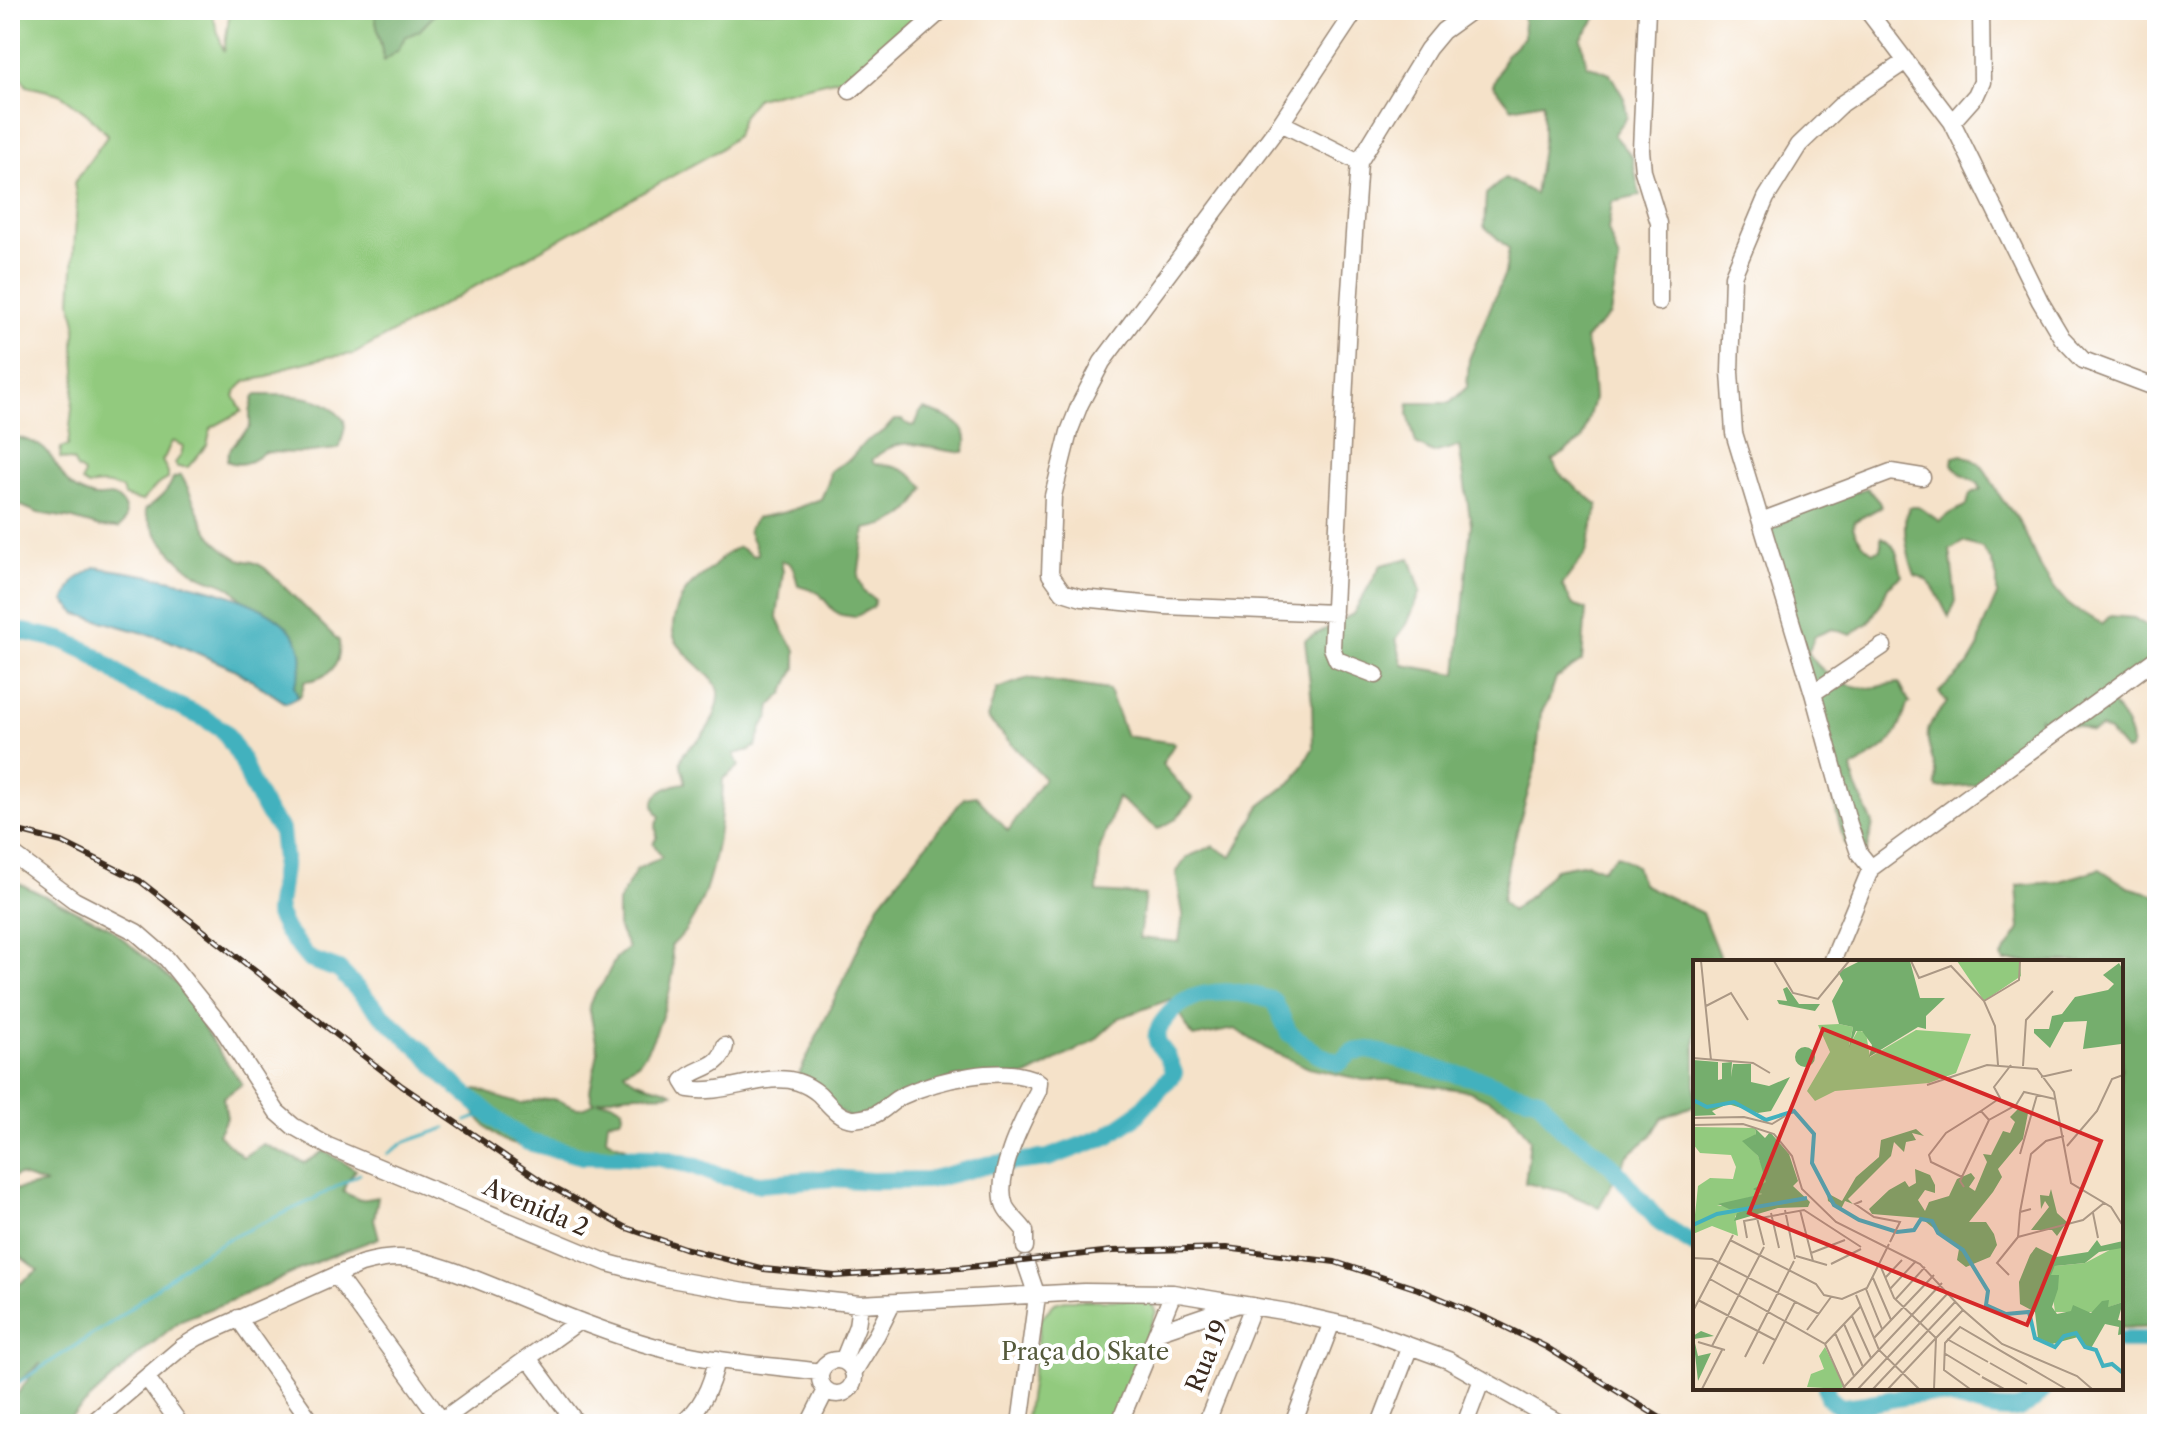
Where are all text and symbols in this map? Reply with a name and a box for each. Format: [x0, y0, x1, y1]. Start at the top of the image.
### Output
inset map [1693, 960, 2123, 1390]
street label: Avenida 2 [478, 1171, 593, 1242]
street label: Rua 19 [1179, 1316, 1235, 1396]
park label: Praça do Skate [1001, 1337, 1169, 1366]

